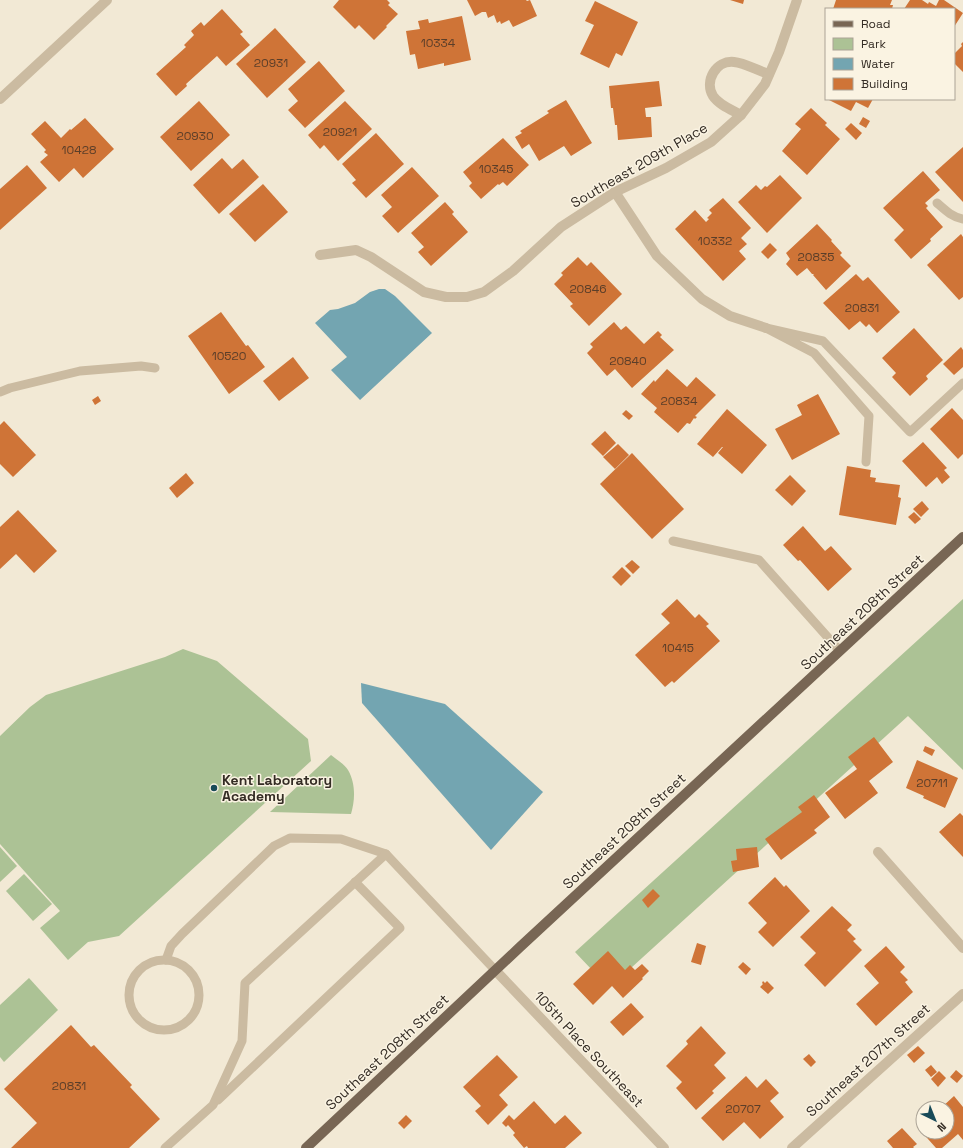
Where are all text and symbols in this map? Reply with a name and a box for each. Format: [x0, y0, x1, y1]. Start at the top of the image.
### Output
legend [825, 8, 955, 100]
text: Road [861, 16, 890, 32]
house number: 10334 [421, 35, 456, 51]
text: Park [861, 36, 886, 52]
house number: 20931 [254, 55, 288, 71]
text: Water [861, 56, 895, 72]
text: Building [861, 76, 908, 92]
street label: Southeast 209th Place [567, 118, 711, 212]
house number: 20921 [323, 124, 357, 140]
house number: 20930 [176, 128, 214, 144]
house number: 10428 [62, 142, 96, 158]
house number: 10345 [479, 161, 513, 177]
house number: 10332 [698, 233, 732, 249]
house number: 20835 [798, 249, 834, 265]
house number: 20846 [569, 281, 607, 297]
house number: 20831 [845, 300, 879, 316]
house number: 10520 [212, 348, 246, 364]
house number: 20840 [609, 353, 647, 369]
house number: 20834 [660, 393, 698, 409]
street label: Southeast 208th Street [797, 550, 927, 674]
house number: 10415 [662, 640, 694, 656]
street label: Southeast 208th Street [559, 769, 689, 893]
place label: Kent Laboratory Academy [222, 771, 332, 805]
house number: 20711 [916, 775, 948, 791]
marker: Kent Laboratory Academy [209, 783, 219, 793]
street label: 105th Place Southeast [530, 987, 648, 1111]
street label: Southeast 208th Street [322, 990, 452, 1114]
street label: Southeast 207th Street [802, 1000, 934, 1120]
house number: 20831 [52, 1078, 86, 1094]
north arrow [915, 1100, 955, 1140]
house number: 20707 [725, 1101, 761, 1117]
text: N [934, 1120, 949, 1135]

